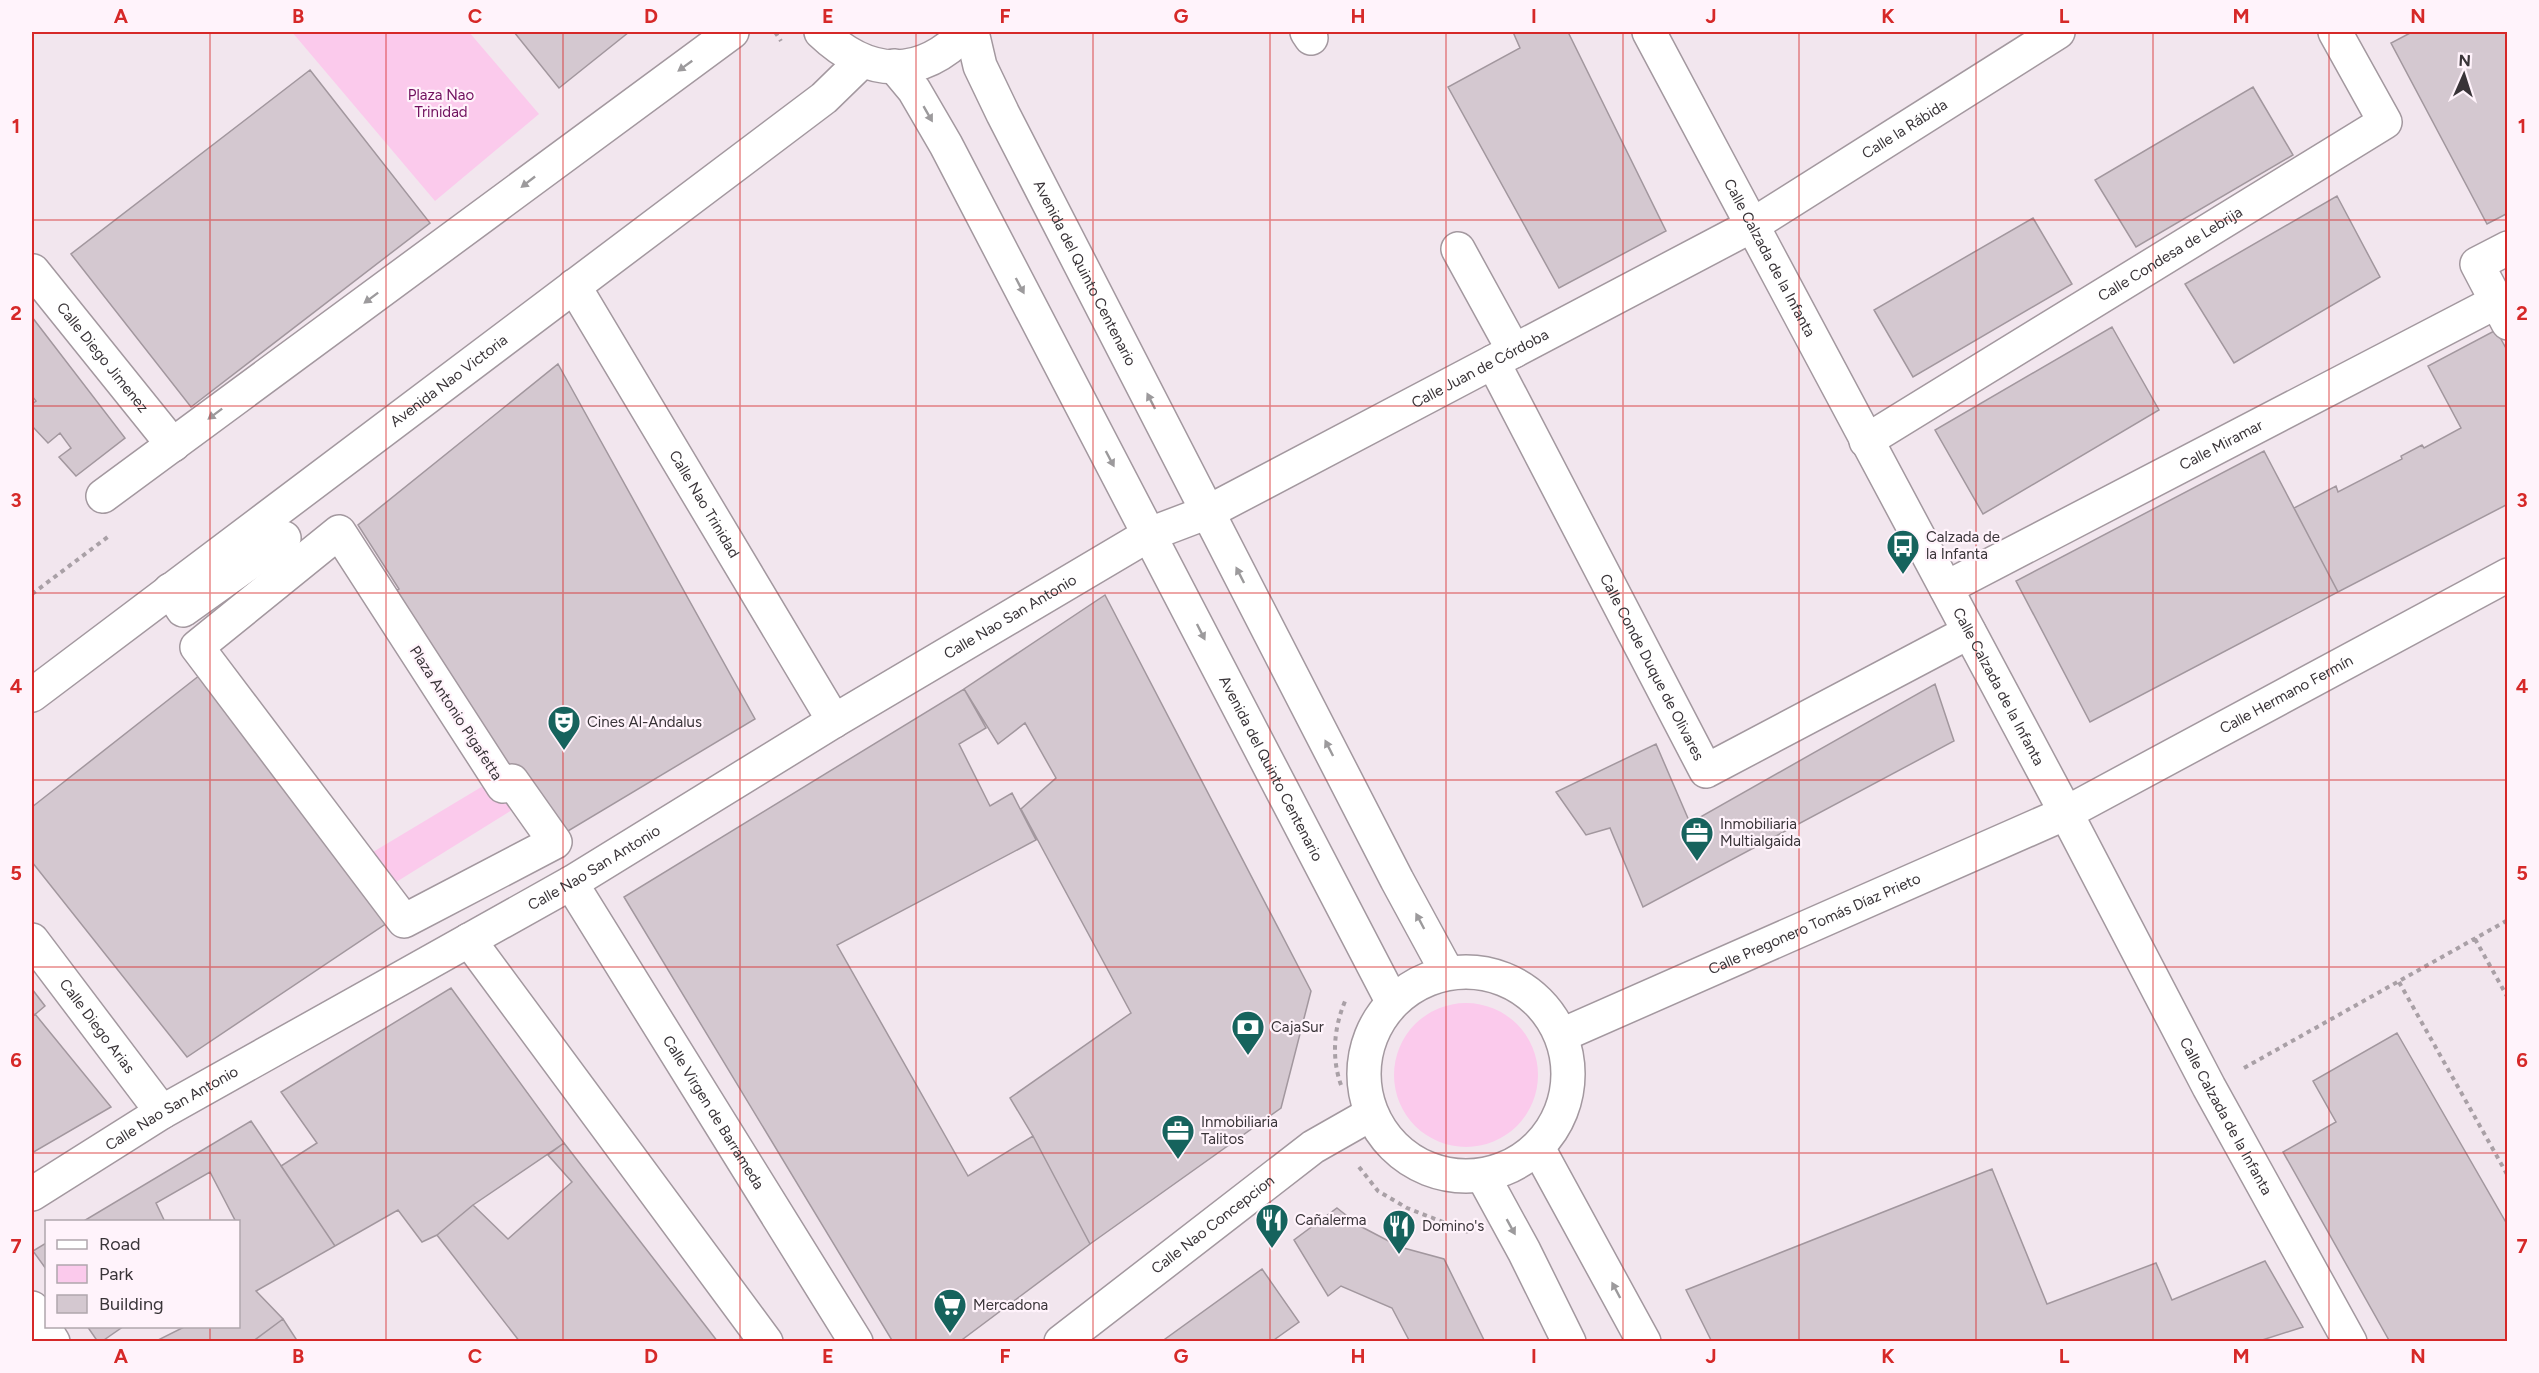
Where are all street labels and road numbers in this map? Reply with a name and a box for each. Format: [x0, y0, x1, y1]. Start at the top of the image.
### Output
street label: Calle la Rábida [1859, 95, 1951, 163]
street label: Calle Calzada de la Infanta [1720, 176, 1819, 340]
street label: Avenida del Quinto Centenario [1030, 177, 1140, 369]
street label: Calle Condesa de Lebrija [2095, 203, 2246, 305]
street label: Calle Diego Jimenez [53, 299, 152, 416]
street label: Calle Juan de Córdoba [1409, 325, 1552, 412]
street label: Avenida Nao Victoria [387, 331, 511, 431]
street label: Calle Miramar [2176, 416, 2266, 474]
street label: Calle Nao Trinidad [665, 447, 743, 561]
street label: Calle Nao San Antonio [941, 570, 1080, 663]
street label: Calle Conde Duque de Olivares [1596, 571, 1708, 764]
street label: Calle Calzada de la Infanta [1949, 604, 2048, 769]
street label: Plaza Antonio Pigafetta [406, 642, 506, 784]
street label: Calle Hermano Fermín [2217, 651, 2356, 738]
street label: Avenida del Quinto Centenario [1215, 673, 1327, 865]
street label: Calle Nao San Antonio [525, 821, 664, 914]
street label: Calle Pregonero Tomás Díaz Prieto [1706, 869, 1924, 978]
street label: Calle Diego Arias [56, 975, 139, 1077]
street label: Calle Virgen de Barrameda [659, 1032, 768, 1193]
street label: Calle Calzada de la Infanta [2176, 1034, 2276, 1198]
street label: Calle Nao San Antonio [102, 1062, 242, 1154]
street label: Calle Nao Concepcion [1148, 1171, 1278, 1278]

